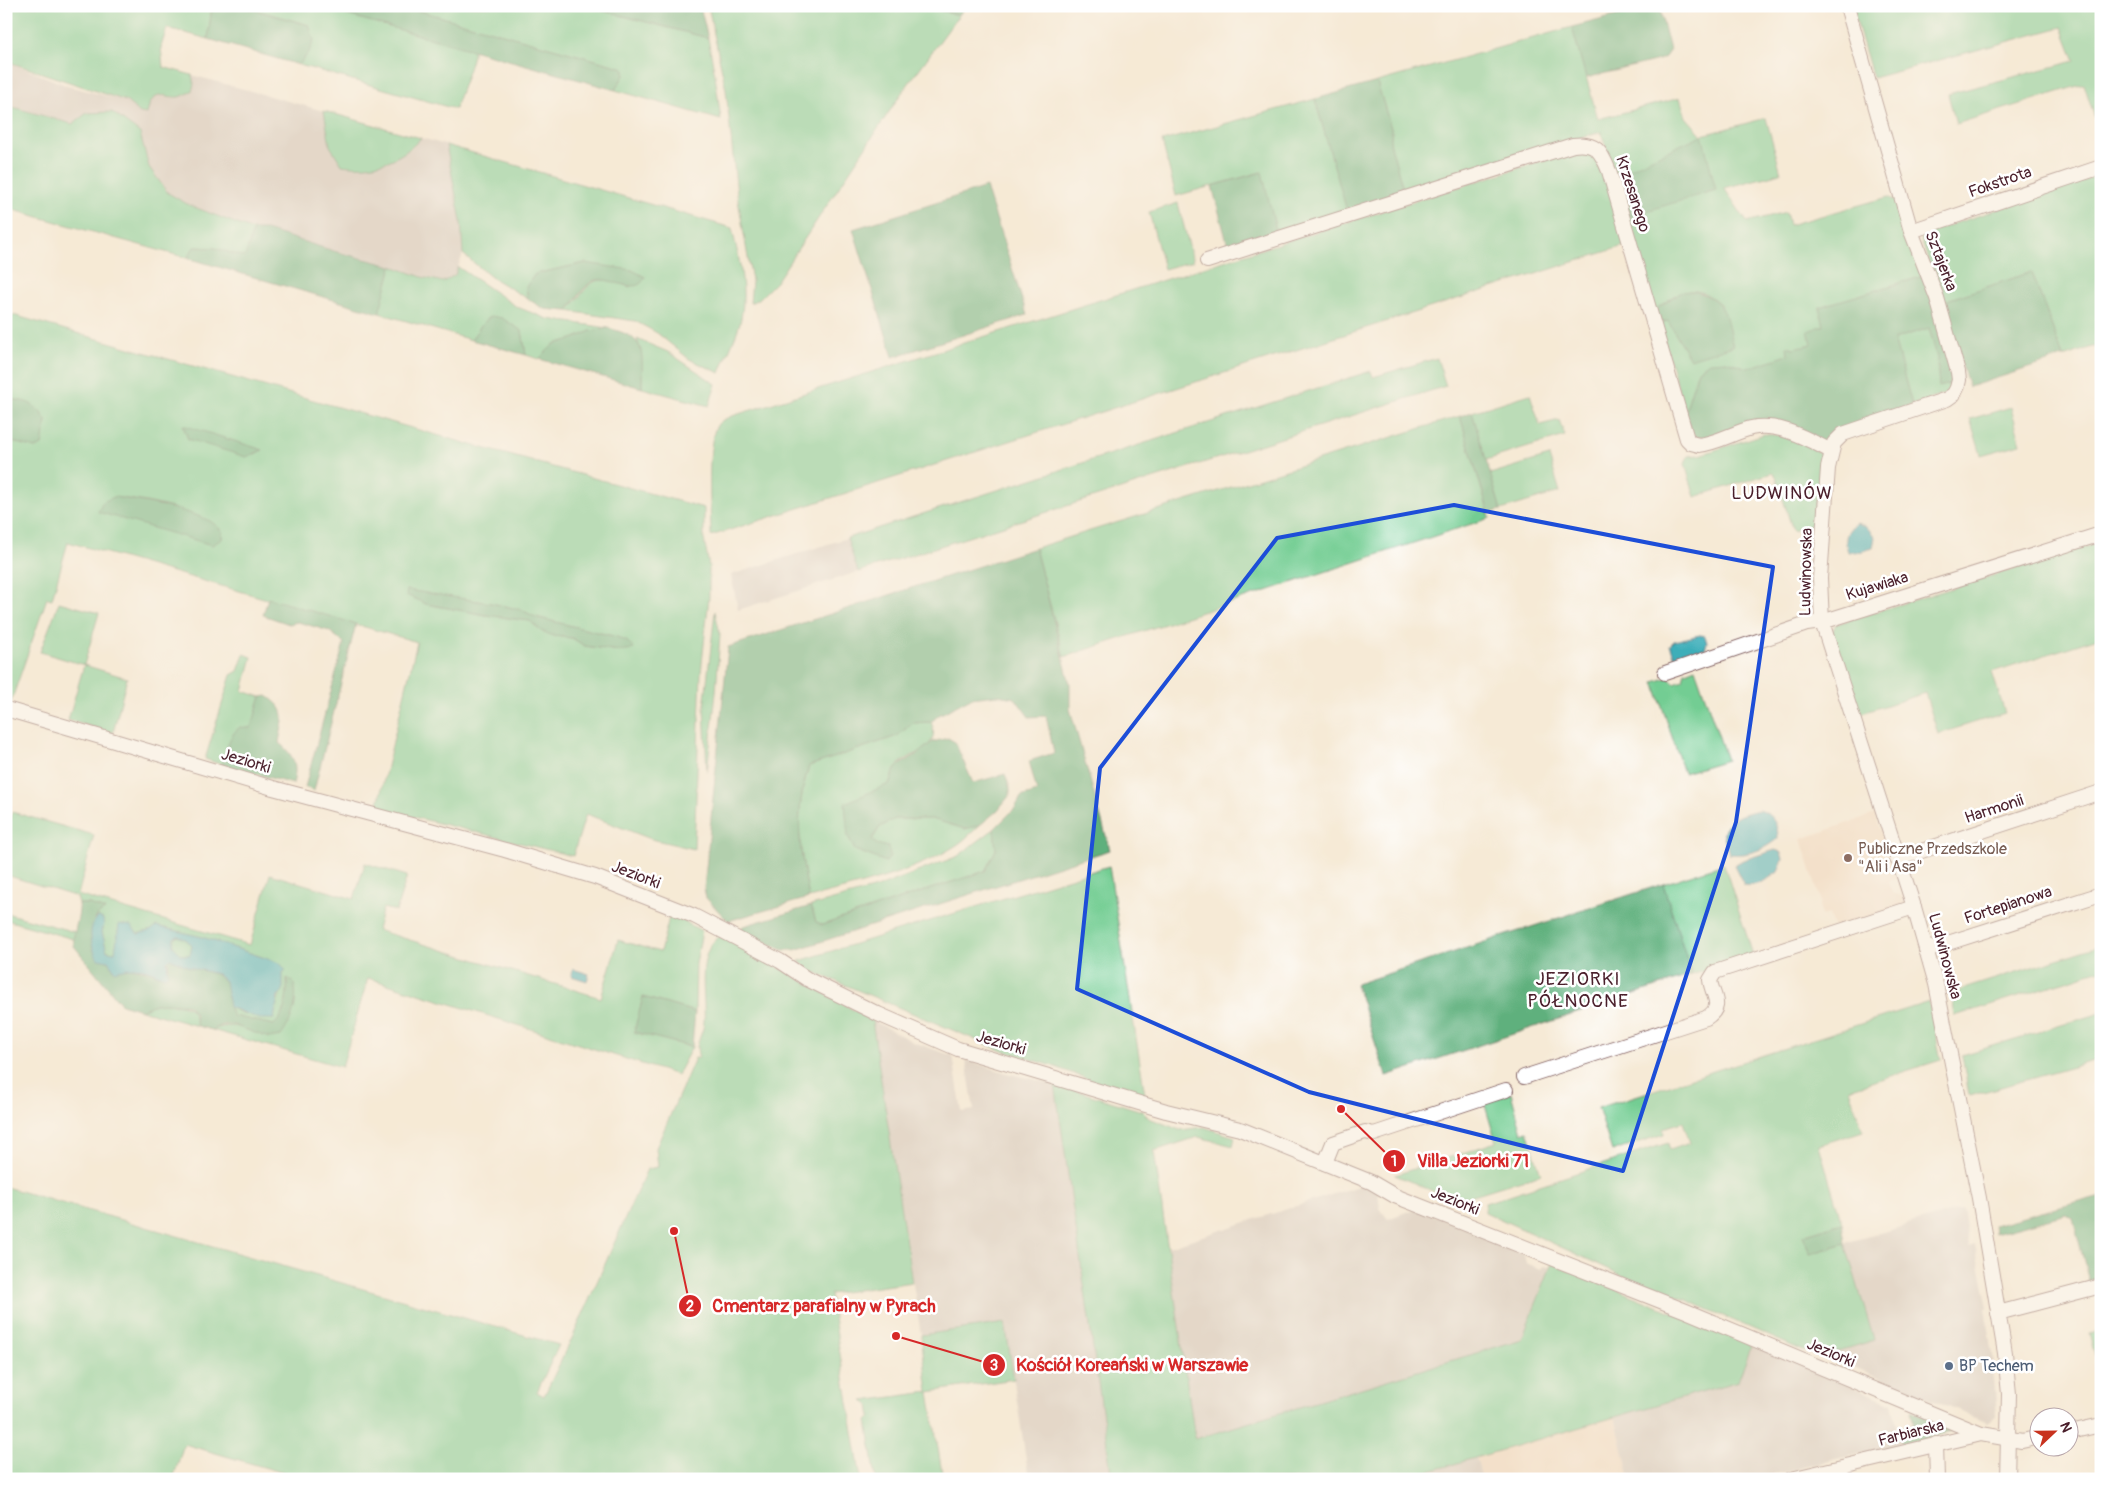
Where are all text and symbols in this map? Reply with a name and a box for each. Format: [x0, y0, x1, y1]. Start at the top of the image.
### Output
street label: Krzesanego [1611, 153, 1655, 235]
street label: Fokstrota [1966, 162, 2034, 202]
street label: Sztajerka [1920, 228, 1962, 294]
district label: LUDWINÓW [1731, 481, 1833, 505]
street label: Ludwinowska [1795, 528, 1817, 616]
street label: Kujawiaka [1843, 567, 1911, 605]
street label: Jeziorki [219, 744, 273, 778]
street label: Harmonii [1962, 790, 2026, 828]
place label: Publiczne Przedszkole "Ali i Asa" [1858, 839, 2007, 877]
marker: Publiczne Przedszkole "Ali i Asa" [1842, 852, 1854, 864]
street label: Jeziorki [609, 857, 663, 893]
street label: Fortepianowa [1962, 881, 2054, 929]
street label: Ludwinowska [1924, 911, 1966, 1001]
district label: JEZIORKI PÓŁNOCNE [1527, 967, 1629, 1013]
street label: Jeziorki [974, 1026, 1028, 1060]
callout: Villa Jeziorki 71 [1382, 1145, 1539, 1178]
text: Villa Jeziorki 71 [1417, 1150, 1529, 1173]
text: 1 [1391, 1152, 1397, 1171]
street label: Jeziorki [1428, 1182, 1482, 1220]
callout: Cmentarz parafialny w Pyrach [677, 1290, 945, 1323]
text: Cmentarz parafialny w Pyrach [712, 1295, 936, 1318]
text: 2 [686, 1297, 694, 1316]
street label: Jeziorki [1804, 1334, 1858, 1372]
callout: Kościół Koreański w Warszawie [981, 1349, 1258, 1382]
text: Kościół Koreański w Warszawie [1016, 1354, 1249, 1377]
text: 3 [990, 1356, 998, 1375]
place label: BP Techem [1959, 1356, 2034, 1376]
marker: BP Techem [1943, 1360, 1955, 1372]
north arrow [2030, 1408, 2080, 1458]
street label: Farbiarska [1876, 1415, 1946, 1451]
text: N [2056, 1420, 2075, 1435]

